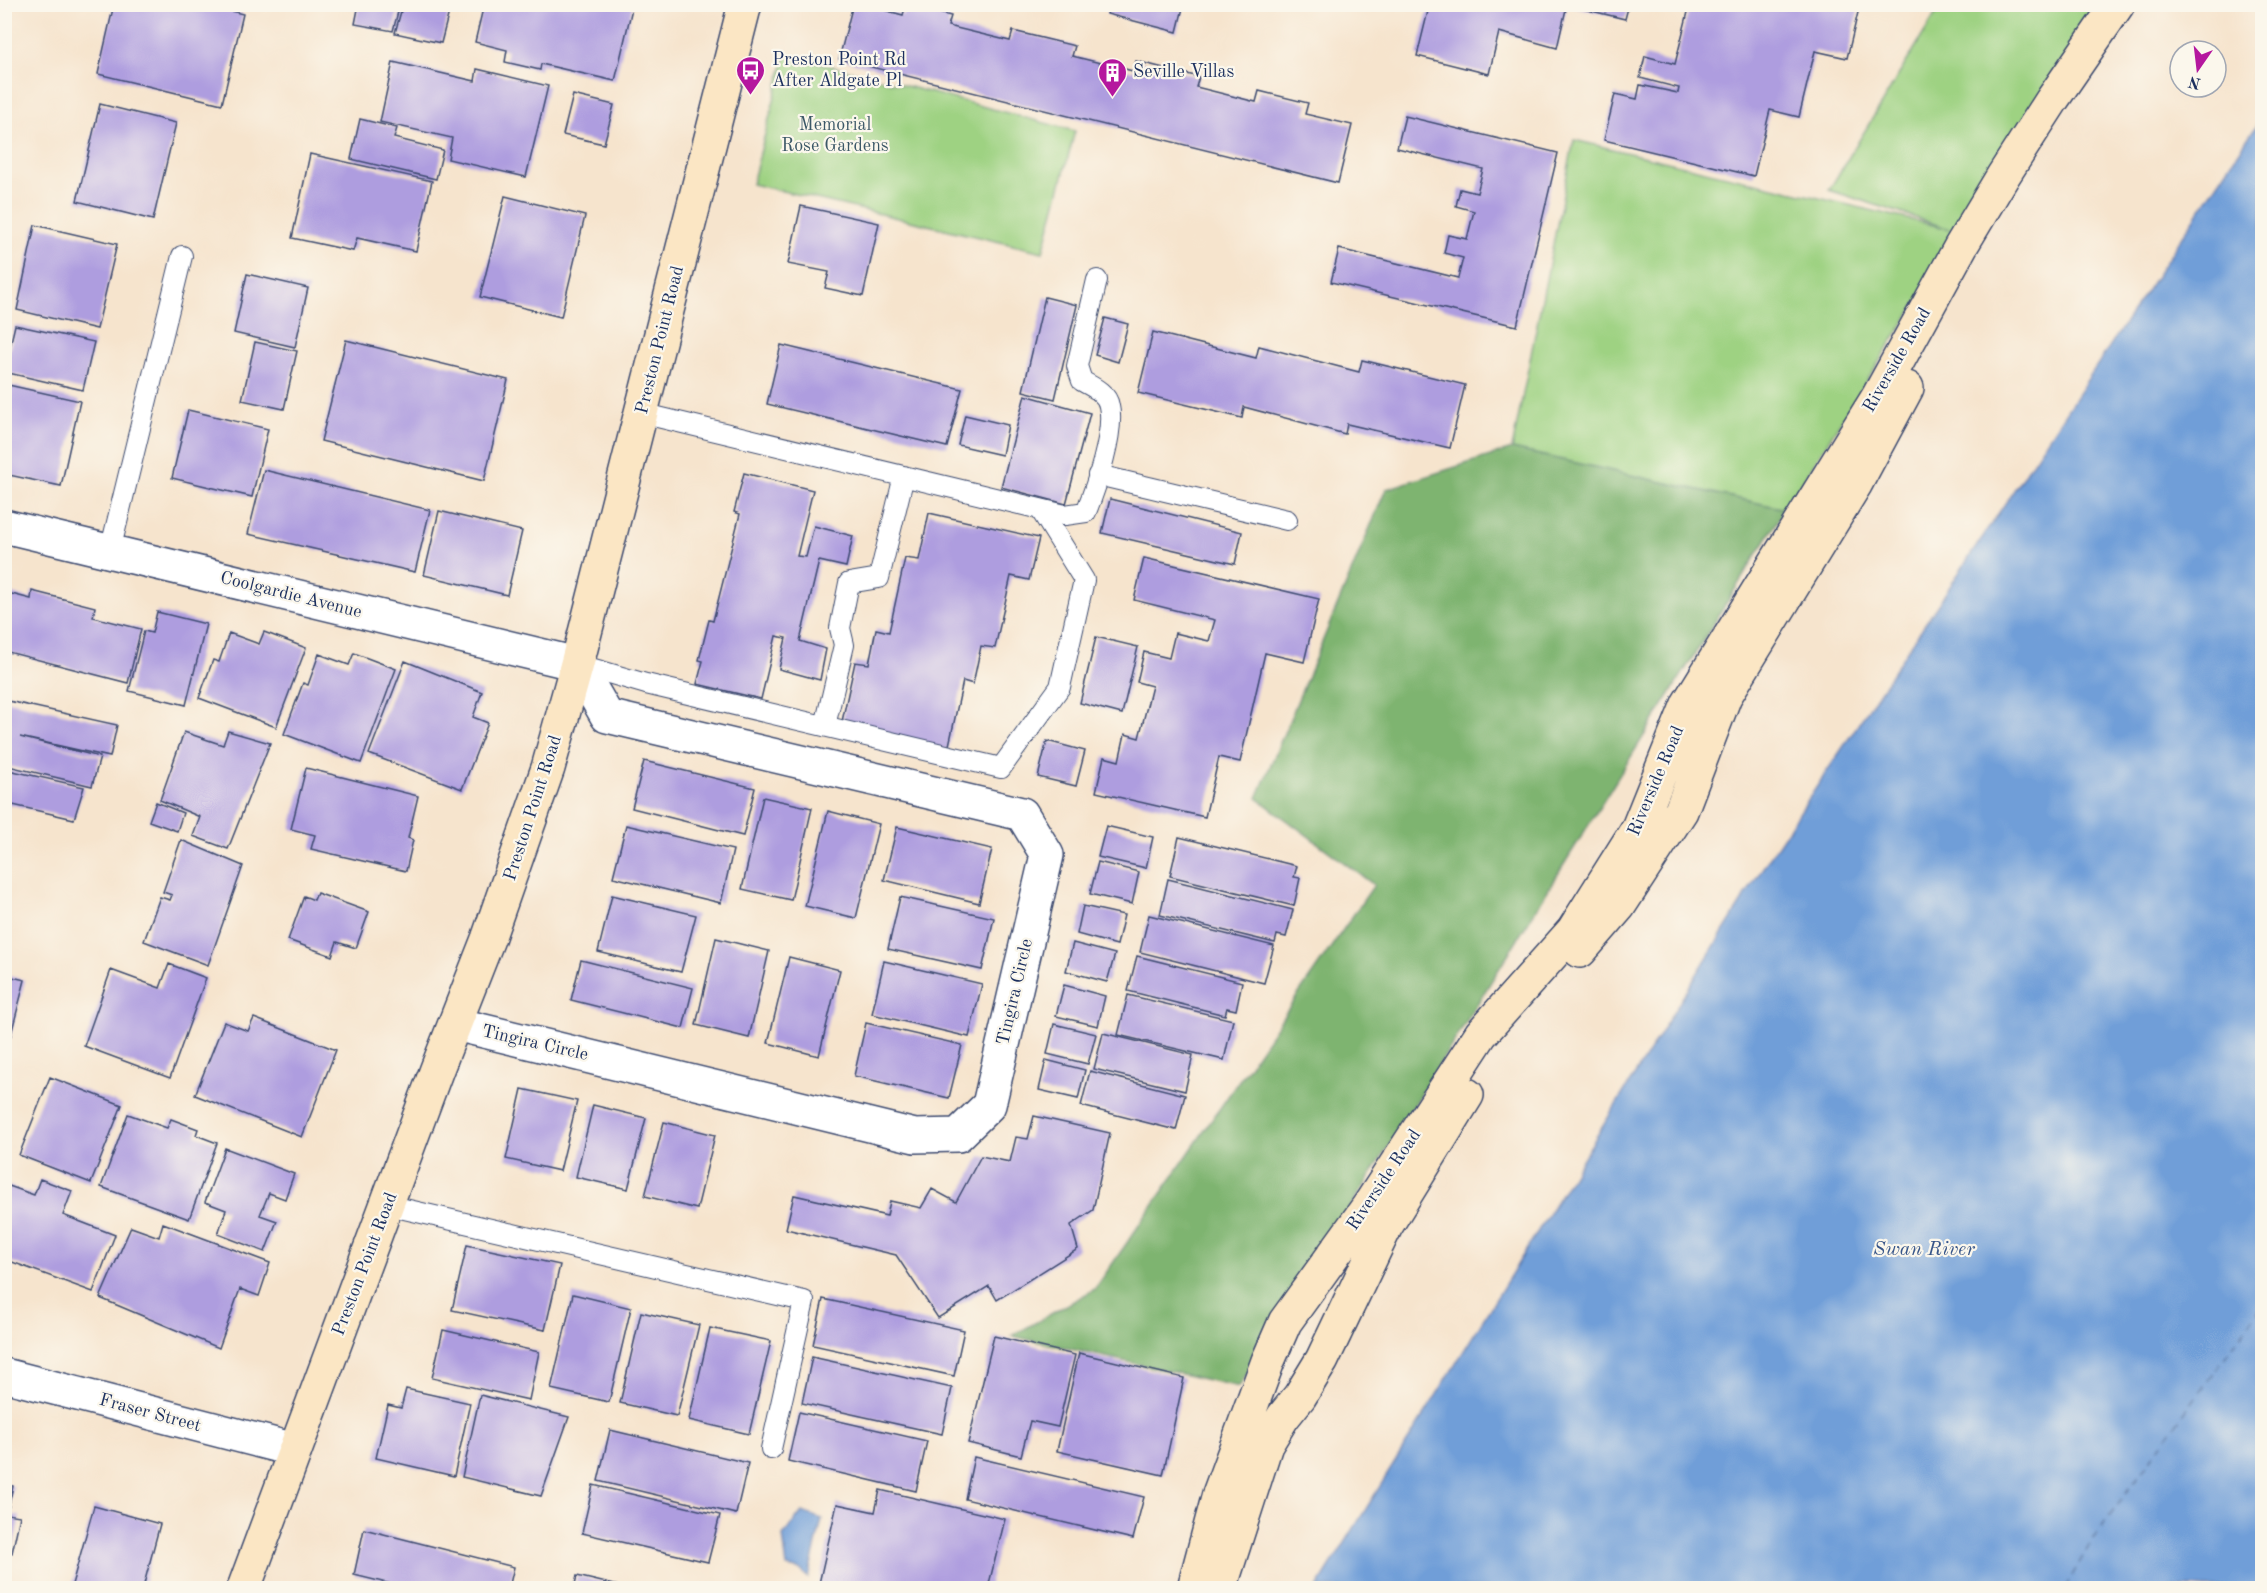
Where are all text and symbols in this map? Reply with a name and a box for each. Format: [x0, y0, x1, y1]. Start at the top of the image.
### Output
north arrow [2168, 39, 2228, 99]
place label: Preston Point Rd After Aldgate Pl [772, 51, 906, 90]
bus stop icon: Preston Point Rd After Aldgate Pl [735, 54, 767, 96]
building icon: Seville Villas [1096, 56, 1128, 98]
place label: Seville Villas [1133, 63, 1234, 81]
text: N [2186, 72, 2203, 91]
park label: Memorial Rose Gardens [781, 116, 889, 155]
street label: Preston Point Road [633, 264, 687, 416]
street label: Riverside Road [1860, 305, 1934, 415]
street label: Coolgardie Avenue [218, 569, 364, 621]
street label: Riverside Road [1625, 723, 1687, 839]
street label: Preston Point Road [501, 733, 565, 883]
street label: Tingira Circle [994, 937, 1036, 1047]
street label: Tingira Circle [480, 1022, 590, 1064]
street label: Riverside Road [1344, 1126, 1424, 1234]
street label: Preston Point Road [329, 1190, 401, 1338]
water label: Swan River [1873, 1240, 1975, 1260]
street label: Fraser Street [97, 1391, 203, 1435]

